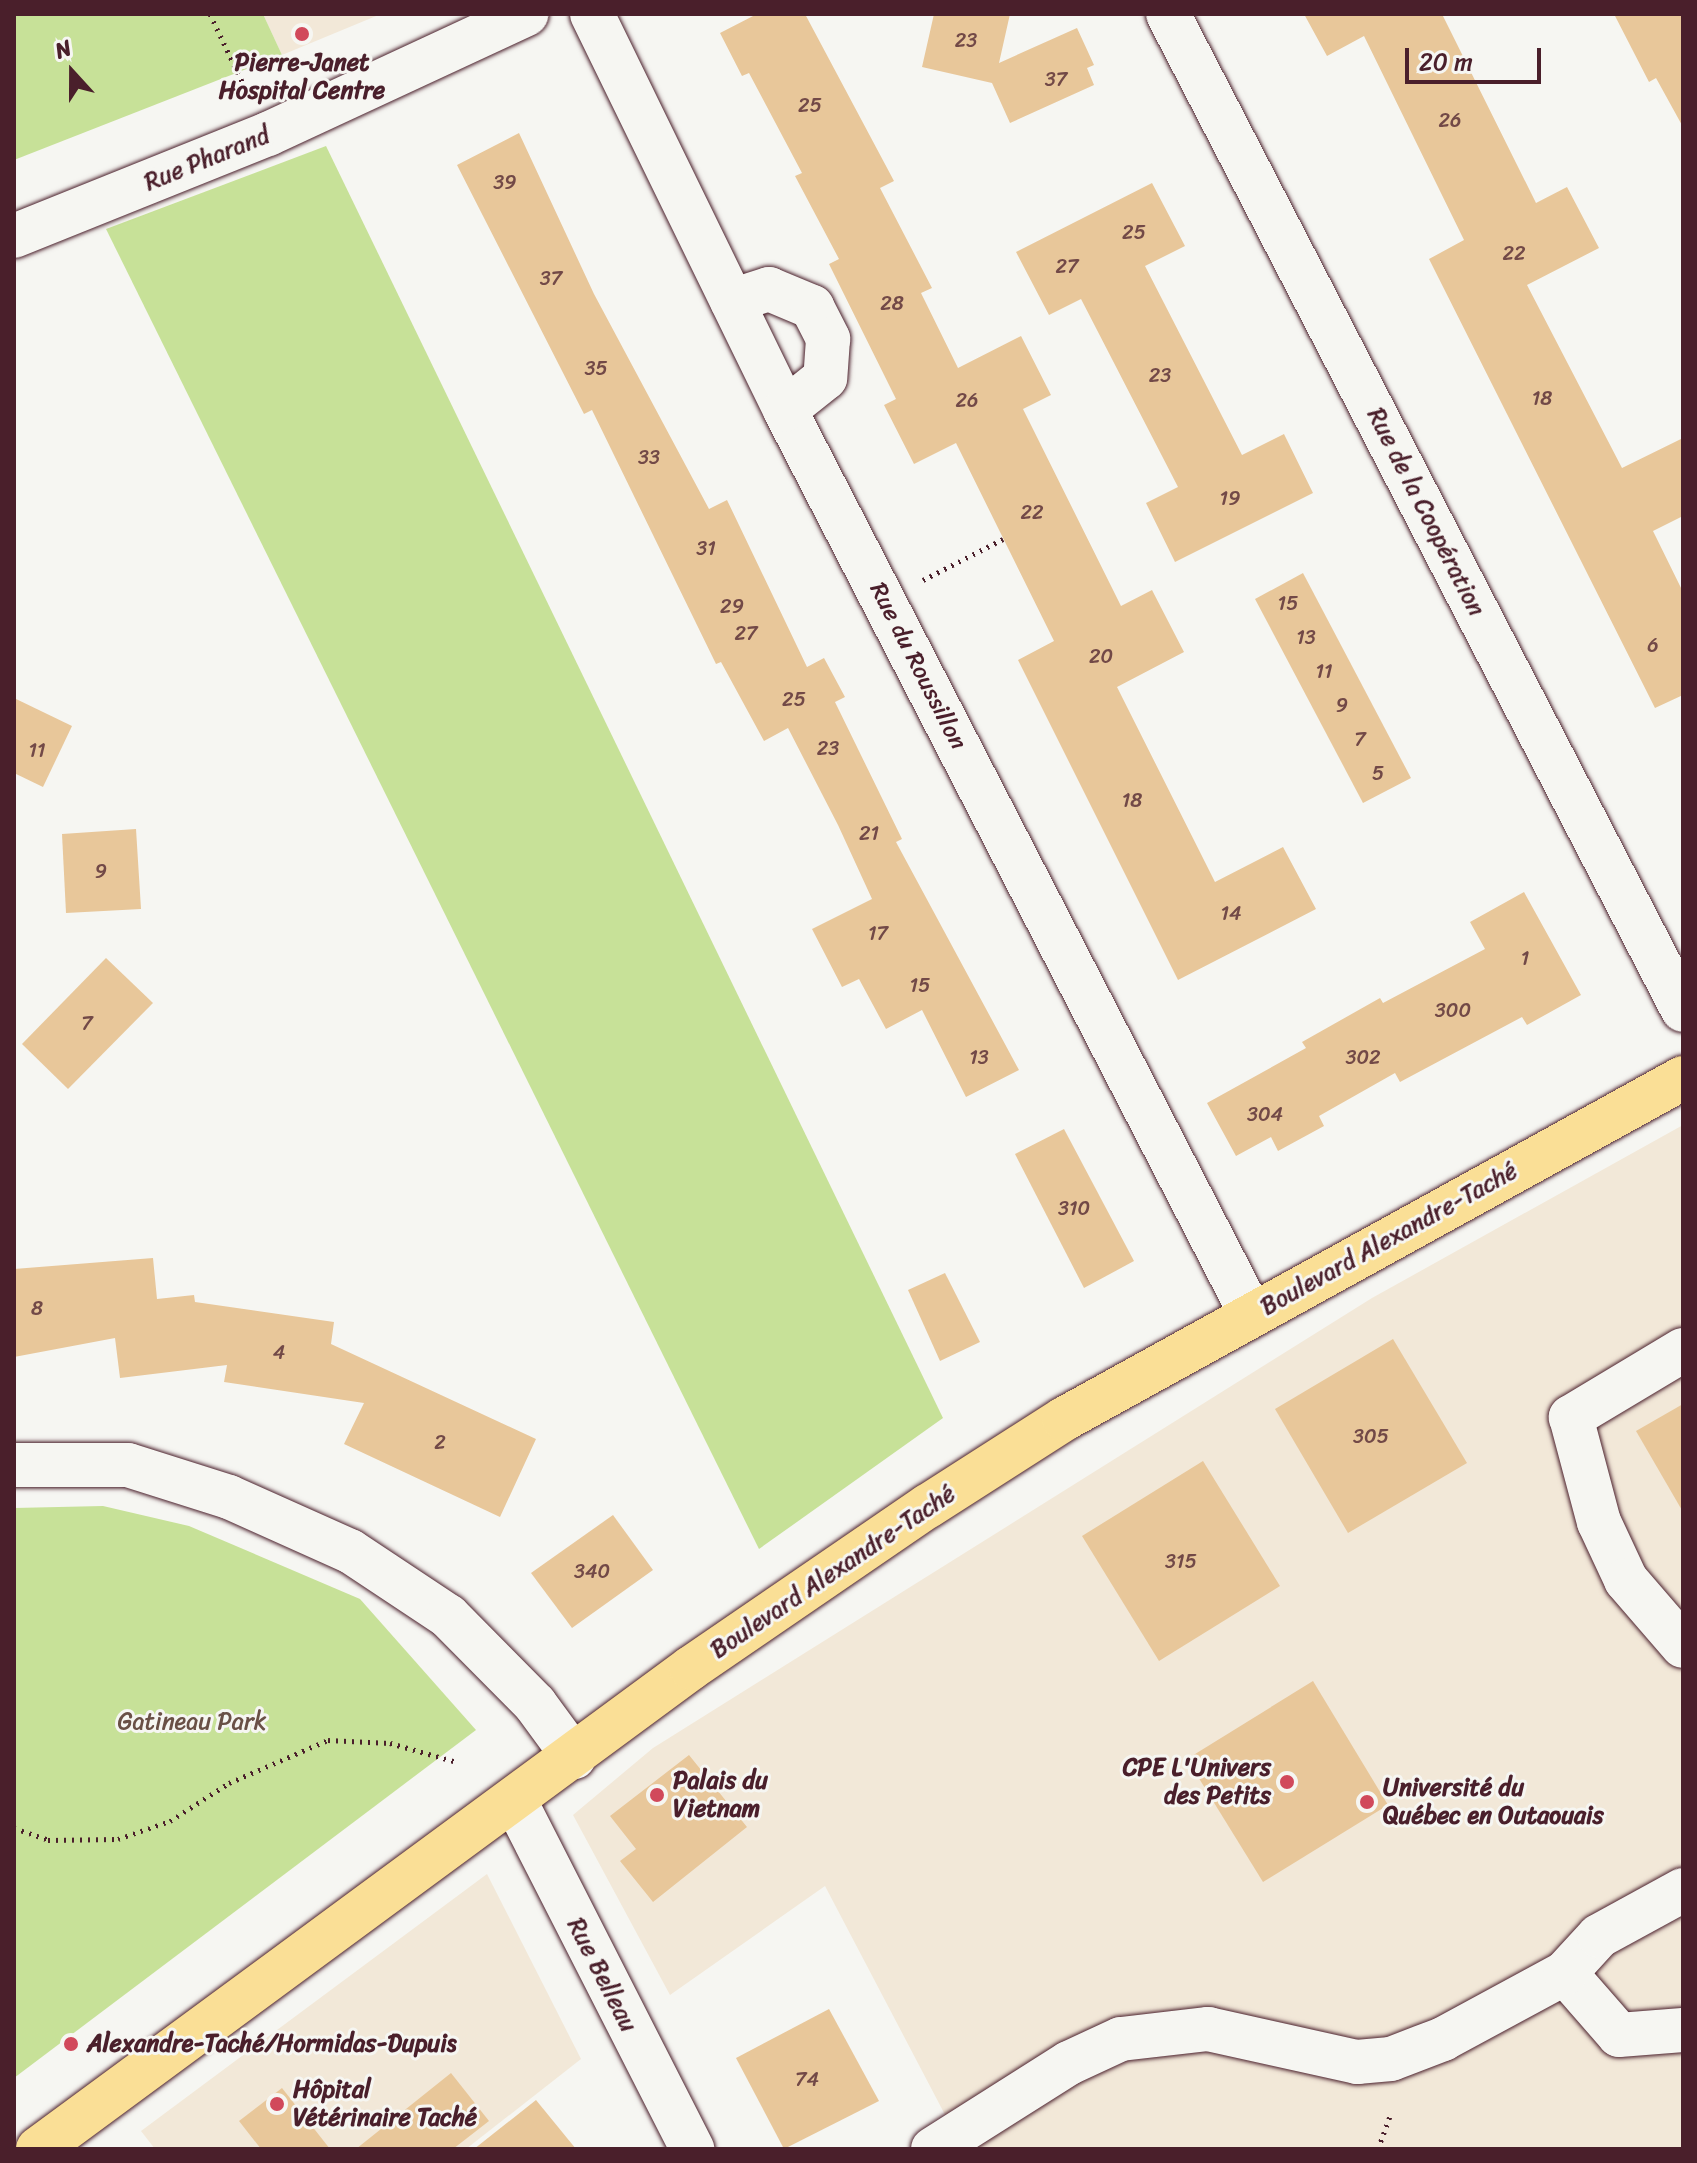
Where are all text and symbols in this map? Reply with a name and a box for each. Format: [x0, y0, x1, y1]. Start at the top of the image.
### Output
marker: Pierre-Janet Hospital Centre [291, 23, 313, 45]
text: N [49, 28, 77, 70]
house number: 23 [955, 28, 977, 52]
north arrow [32, 32, 112, 112]
scale bar [1409, 32, 1545, 82]
text: 20 m [1419, 41, 1473, 83]
place label: Pierre-Janet Hospital Centre [218, 49, 386, 105]
house number: 37 [1045, 67, 1067, 91]
house number: 25 [798, 93, 822, 117]
house number: 26 [1439, 108, 1461, 132]
street label: Rue Pharand [140, 121, 274, 197]
house number: 39 [493, 170, 517, 194]
house number: 25 [1122, 220, 1146, 244]
house number: 22 [1502, 241, 1526, 265]
house number: 27 [1056, 254, 1078, 278]
house number: 37 [540, 266, 562, 290]
house number: 28 [880, 291, 904, 315]
house number: 35 [584, 356, 608, 380]
house number: 23 [1149, 363, 1171, 387]
house number: 18 [1532, 386, 1552, 410]
house number: 26 [956, 388, 978, 412]
street label: Rue de la Coopération [1361, 403, 1491, 621]
house number: 33 [638, 445, 660, 469]
house number: 19 [1220, 486, 1240, 510]
house number: 22 [1020, 500, 1044, 524]
house number: 31 [696, 536, 716, 560]
street label: Rue du Roussillon [863, 577, 973, 755]
house number: 15 [1278, 591, 1298, 615]
house number: 29 [720, 594, 744, 618]
house number: 27 [735, 621, 757, 645]
house number: 13 [1296, 625, 1316, 649]
house number: 6 [1647, 633, 1659, 657]
house number: 20 [1089, 644, 1113, 668]
house number: 11 [1315, 659, 1333, 683]
house number: 25 [782, 687, 806, 711]
house number: 9 [1336, 693, 1348, 717]
house number: 7 [1354, 727, 1366, 751]
house number: 23 [817, 736, 839, 760]
house number: 11 [28, 738, 46, 762]
house number: 5 [1372, 761, 1384, 785]
house number: 18 [1122, 788, 1142, 812]
house number: 21 [859, 821, 879, 845]
house number: 9 [95, 859, 107, 883]
house number: 14 [1220, 901, 1242, 925]
house number: 17 [868, 921, 888, 945]
house number: 1 [1521, 946, 1529, 970]
house number: 15 [910, 973, 930, 997]
house number: 300 [1435, 998, 1471, 1022]
house number: 7 [81, 1011, 93, 1035]
house number: 13 [969, 1045, 989, 1069]
house number: 302 [1345, 1045, 1381, 1069]
house number: 304 [1247, 1102, 1283, 1126]
street label: Boulevard Alexandre-Taché [1256, 1157, 1522, 1321]
house number: 310 [1058, 1196, 1090, 1220]
house number: 8 [31, 1296, 43, 1320]
house number: 4 [273, 1340, 285, 1364]
house number: 305 [1353, 1424, 1389, 1448]
house number: 2 [434, 1430, 446, 1454]
street label: Boulevard Alexandre-Taché [706, 1480, 960, 1664]
house number: 315 [1165, 1549, 1197, 1573]
house number: 340 [574, 1559, 610, 1583]
park label: Gatineau Park [118, 1708, 266, 1736]
place label: CPE L'Univers des Petits [1122, 1754, 1271, 1810]
place label: Palais du Vietnam [673, 1767, 768, 1823]
marker: CPE L'Univers des Petits [1278, 1773, 1296, 1791]
place label: Université du Québec en Outaouais [1383, 1774, 1604, 1830]
marker: Palais du Vietnam [648, 1786, 666, 1804]
marker: Université du Québec en Outaouais [1358, 1793, 1376, 1811]
street label: Rue Belleau [561, 1913, 643, 2037]
place label: Alexandre-Taché/Hormidas-Dupuis [87, 2030, 457, 2058]
marker: Alexandre-Taché/Hormidas-Dupuis [62, 2035, 80, 2053]
house number: 74 [795, 2067, 819, 2091]
place label: Hôpital Vétérinaire Taché [293, 2076, 477, 2132]
marker: Hôpital Vétérinaire Taché [268, 2095, 286, 2113]

